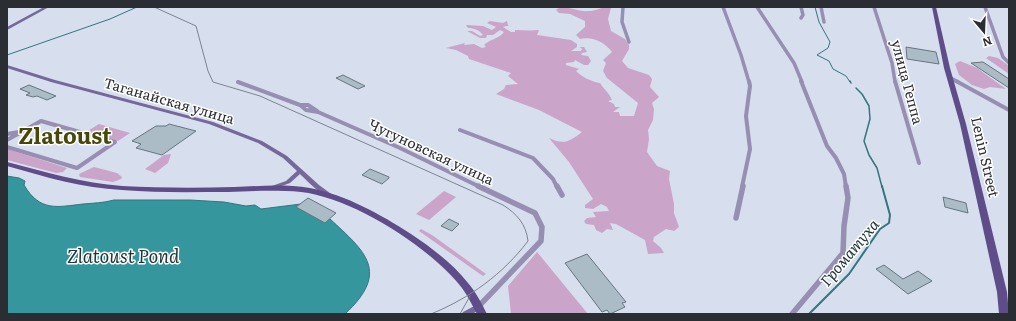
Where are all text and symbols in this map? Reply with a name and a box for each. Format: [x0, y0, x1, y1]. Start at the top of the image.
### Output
north arrow [964, 12, 1004, 52]
text: N [981, 33, 995, 51]
street label: улица Геппа [887, 37, 929, 127]
street label: Таганайская улица [102, 72, 237, 128]
street label: Чугуновская улица [365, 113, 498, 189]
street label: Lenin Street [967, 115, 1005, 199]
district label: Zlatoust [18, 118, 112, 151]
water label: Громатуха [814, 213, 884, 291]
water label: Zlatoust Pond [67, 242, 180, 269]

